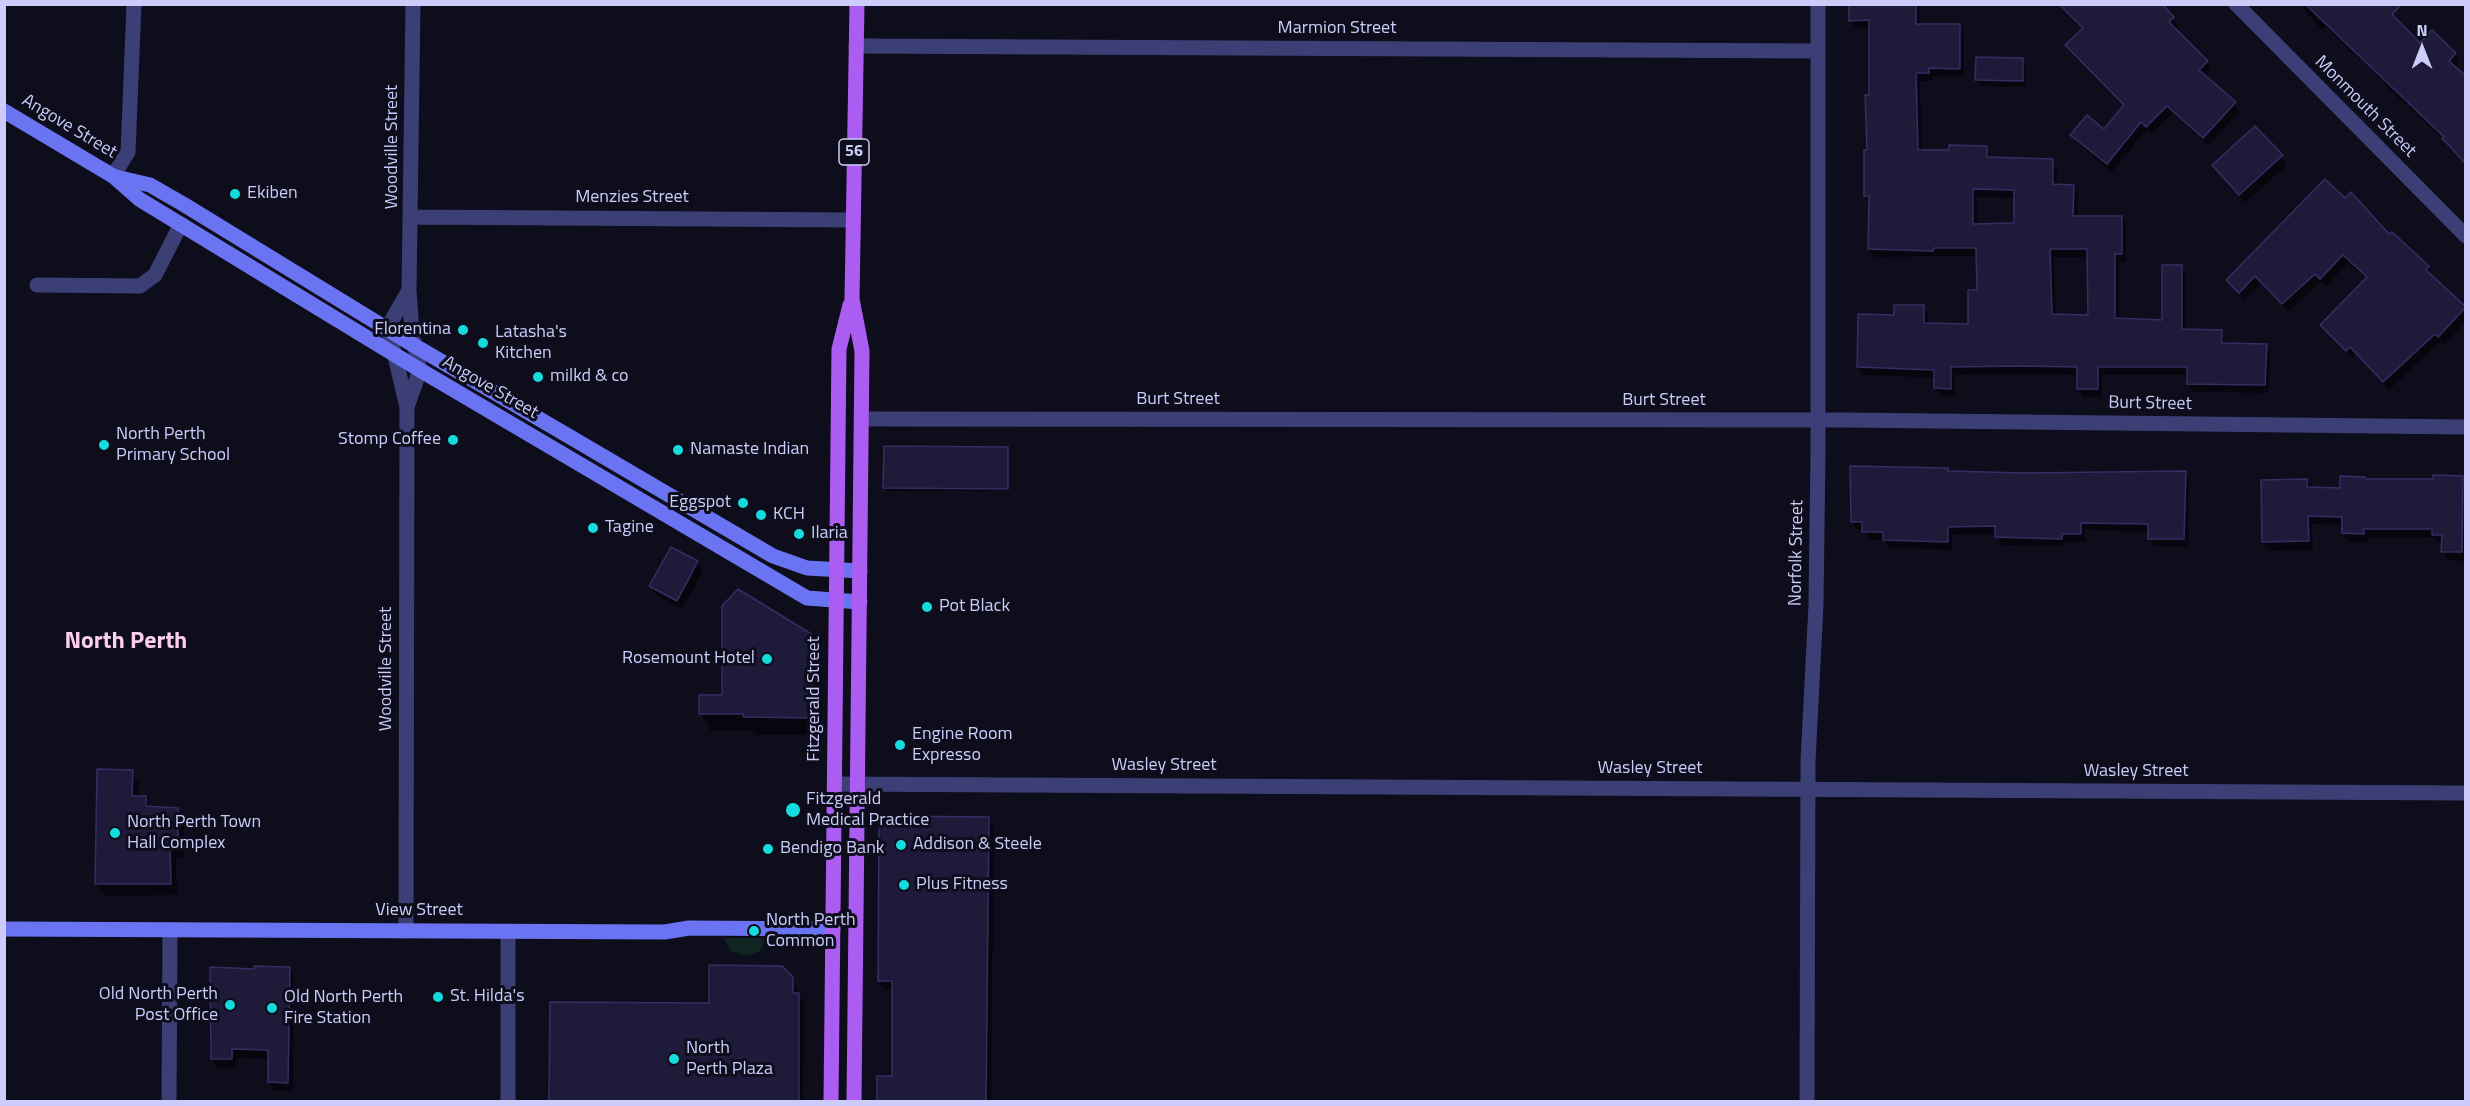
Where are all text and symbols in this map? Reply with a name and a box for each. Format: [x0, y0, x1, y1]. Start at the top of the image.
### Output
street label: Marmion Street [1278, 18, 1396, 40]
north arrow [2392, 18, 2452, 78]
text: N [2416, 18, 2428, 42]
street label: Monmouth Street [2310, 52, 2420, 162]
street label: Woodville Street [382, 85, 404, 209]
street label: Angove Street [18, 90, 120, 164]
road number: 56 [839, 139, 869, 165]
place label: Ekiben [247, 183, 298, 205]
marker: Ekiben [228, 187, 242, 201]
street label: Menzies Street [575, 187, 689, 209]
place label: Florentina [374, 319, 451, 341]
place label: Latasha's Kitchen [495, 322, 567, 364]
marker: Florentina [456, 323, 470, 337]
marker: Latasha's Kitchen [476, 336, 490, 350]
street label: Angove Street [438, 352, 542, 424]
place label: milkd & co [550, 366, 629, 388]
marker: milkd & co [531, 370, 545, 384]
street label: Burt Street [1136, 389, 1220, 411]
street label: Burt Street [1622, 390, 1706, 412]
street label: Burt Street [2108, 392, 2192, 416]
place label: North Perth Primary School [116, 424, 230, 466]
place label: Stomp Coffee [338, 429, 441, 451]
marker: Stomp Coffee [446, 433, 460, 447]
marker: North Perth Primary School [97, 438, 111, 452]
place label: Namaste Indian [690, 439, 809, 461]
marker: Namaste Indian [671, 443, 685, 457]
place label: Eggspot [669, 492, 731, 514]
marker: Eggspot [736, 496, 750, 510]
street label: Norfolk Street [1785, 500, 1809, 606]
place label: KCH [773, 504, 805, 526]
marker: KCH [754, 508, 768, 522]
place label: Tagine [605, 517, 654, 539]
marker: Tagine [586, 521, 600, 535]
place label: Ilaria [811, 523, 848, 545]
marker: Ilaria [792, 527, 806, 541]
place label: Pot Black [939, 596, 1010, 618]
marker: Pot Black [920, 600, 934, 614]
street label: Woodville Street [376, 607, 398, 731]
district label: North Perth [65, 628, 187, 656]
street label: Fitzgerald Street [804, 636, 826, 762]
place label: Rosemount Hotel [622, 648, 755, 670]
marker: Rosemount Hotel [760, 652, 774, 666]
place label: Engine Room Expresso [912, 724, 1013, 766]
marker: Engine Room Expresso [893, 738, 907, 752]
street label: Wasley Street [1111, 755, 1217, 777]
street label: Wasley Street [1597, 758, 1703, 780]
street label: Wasley Street [2083, 761, 2189, 783]
place label: Fitzgerald Medical Practice [806, 789, 929, 832]
marker: Fitzgerald Medical Practice [784, 801, 802, 819]
place label: North Perth Town Hall Complex [127, 812, 261, 854]
marker: North Perth Town Hall Complex [108, 826, 122, 840]
place label: Addison & Steele [913, 834, 1042, 856]
place label: Bendigo Bank [780, 838, 884, 860]
marker: Addison & Steele [894, 838, 908, 852]
marker: Bendigo Bank [761, 842, 775, 856]
place label: Plus Fitness [916, 874, 1008, 896]
marker: Plus Fitness [897, 878, 911, 892]
street label: View Street [375, 900, 463, 922]
place label: North Perth Common [766, 910, 856, 952]
marker: North Perth Common [747, 924, 761, 938]
place label: Old North Perth Post Office [99, 984, 218, 1026]
place label: St. Hilda's [450, 986, 525, 1008]
place label: Old North Perth Fire Station [284, 987, 403, 1030]
marker: St. Hilda's [431, 990, 445, 1004]
marker: Old North Perth Post Office [223, 998, 237, 1012]
marker: Old North Perth Fire Station [265, 1001, 279, 1015]
place label: North Perth Plaza [686, 1038, 773, 1080]
marker: North Perth Plaza [667, 1052, 681, 1066]

